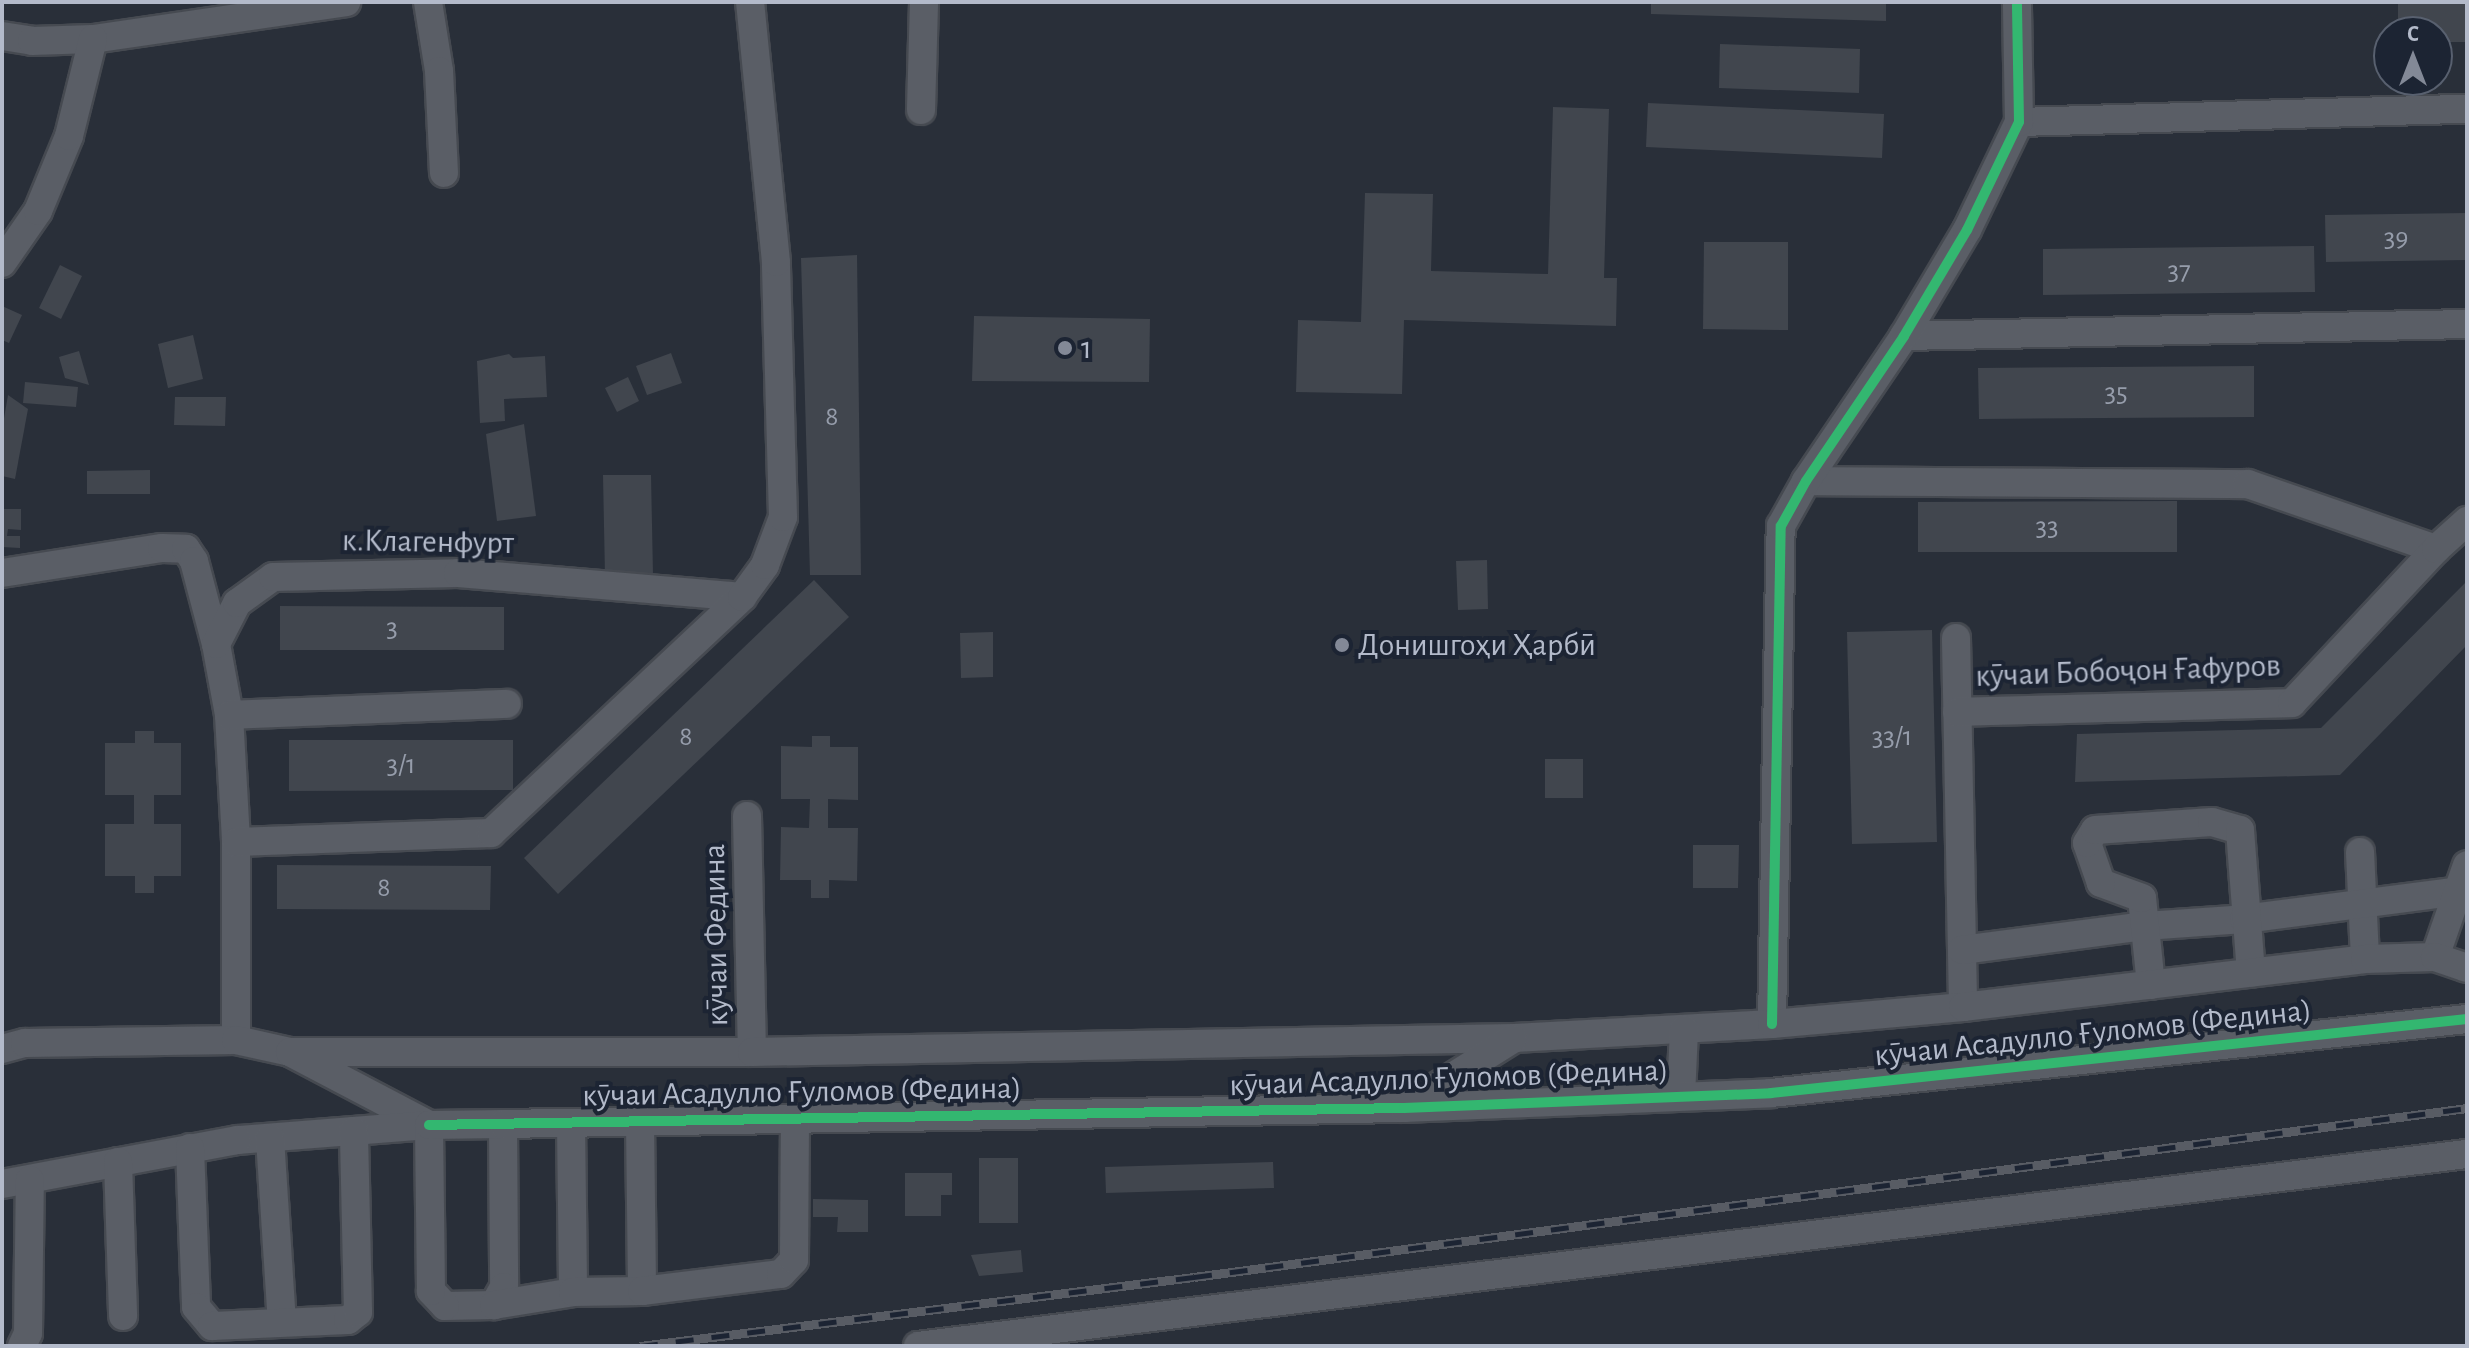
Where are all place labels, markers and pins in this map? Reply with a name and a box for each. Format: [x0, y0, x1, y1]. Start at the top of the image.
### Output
place label: 1 [1081, 329, 1092, 367]
marker: 1 [1056, 339, 1074, 357]
place label: Донишгоҳи Ҳарбӣ [1358, 626, 1596, 664]
marker: Донишгоҳи Ҳарбӣ [1333, 636, 1351, 654]

